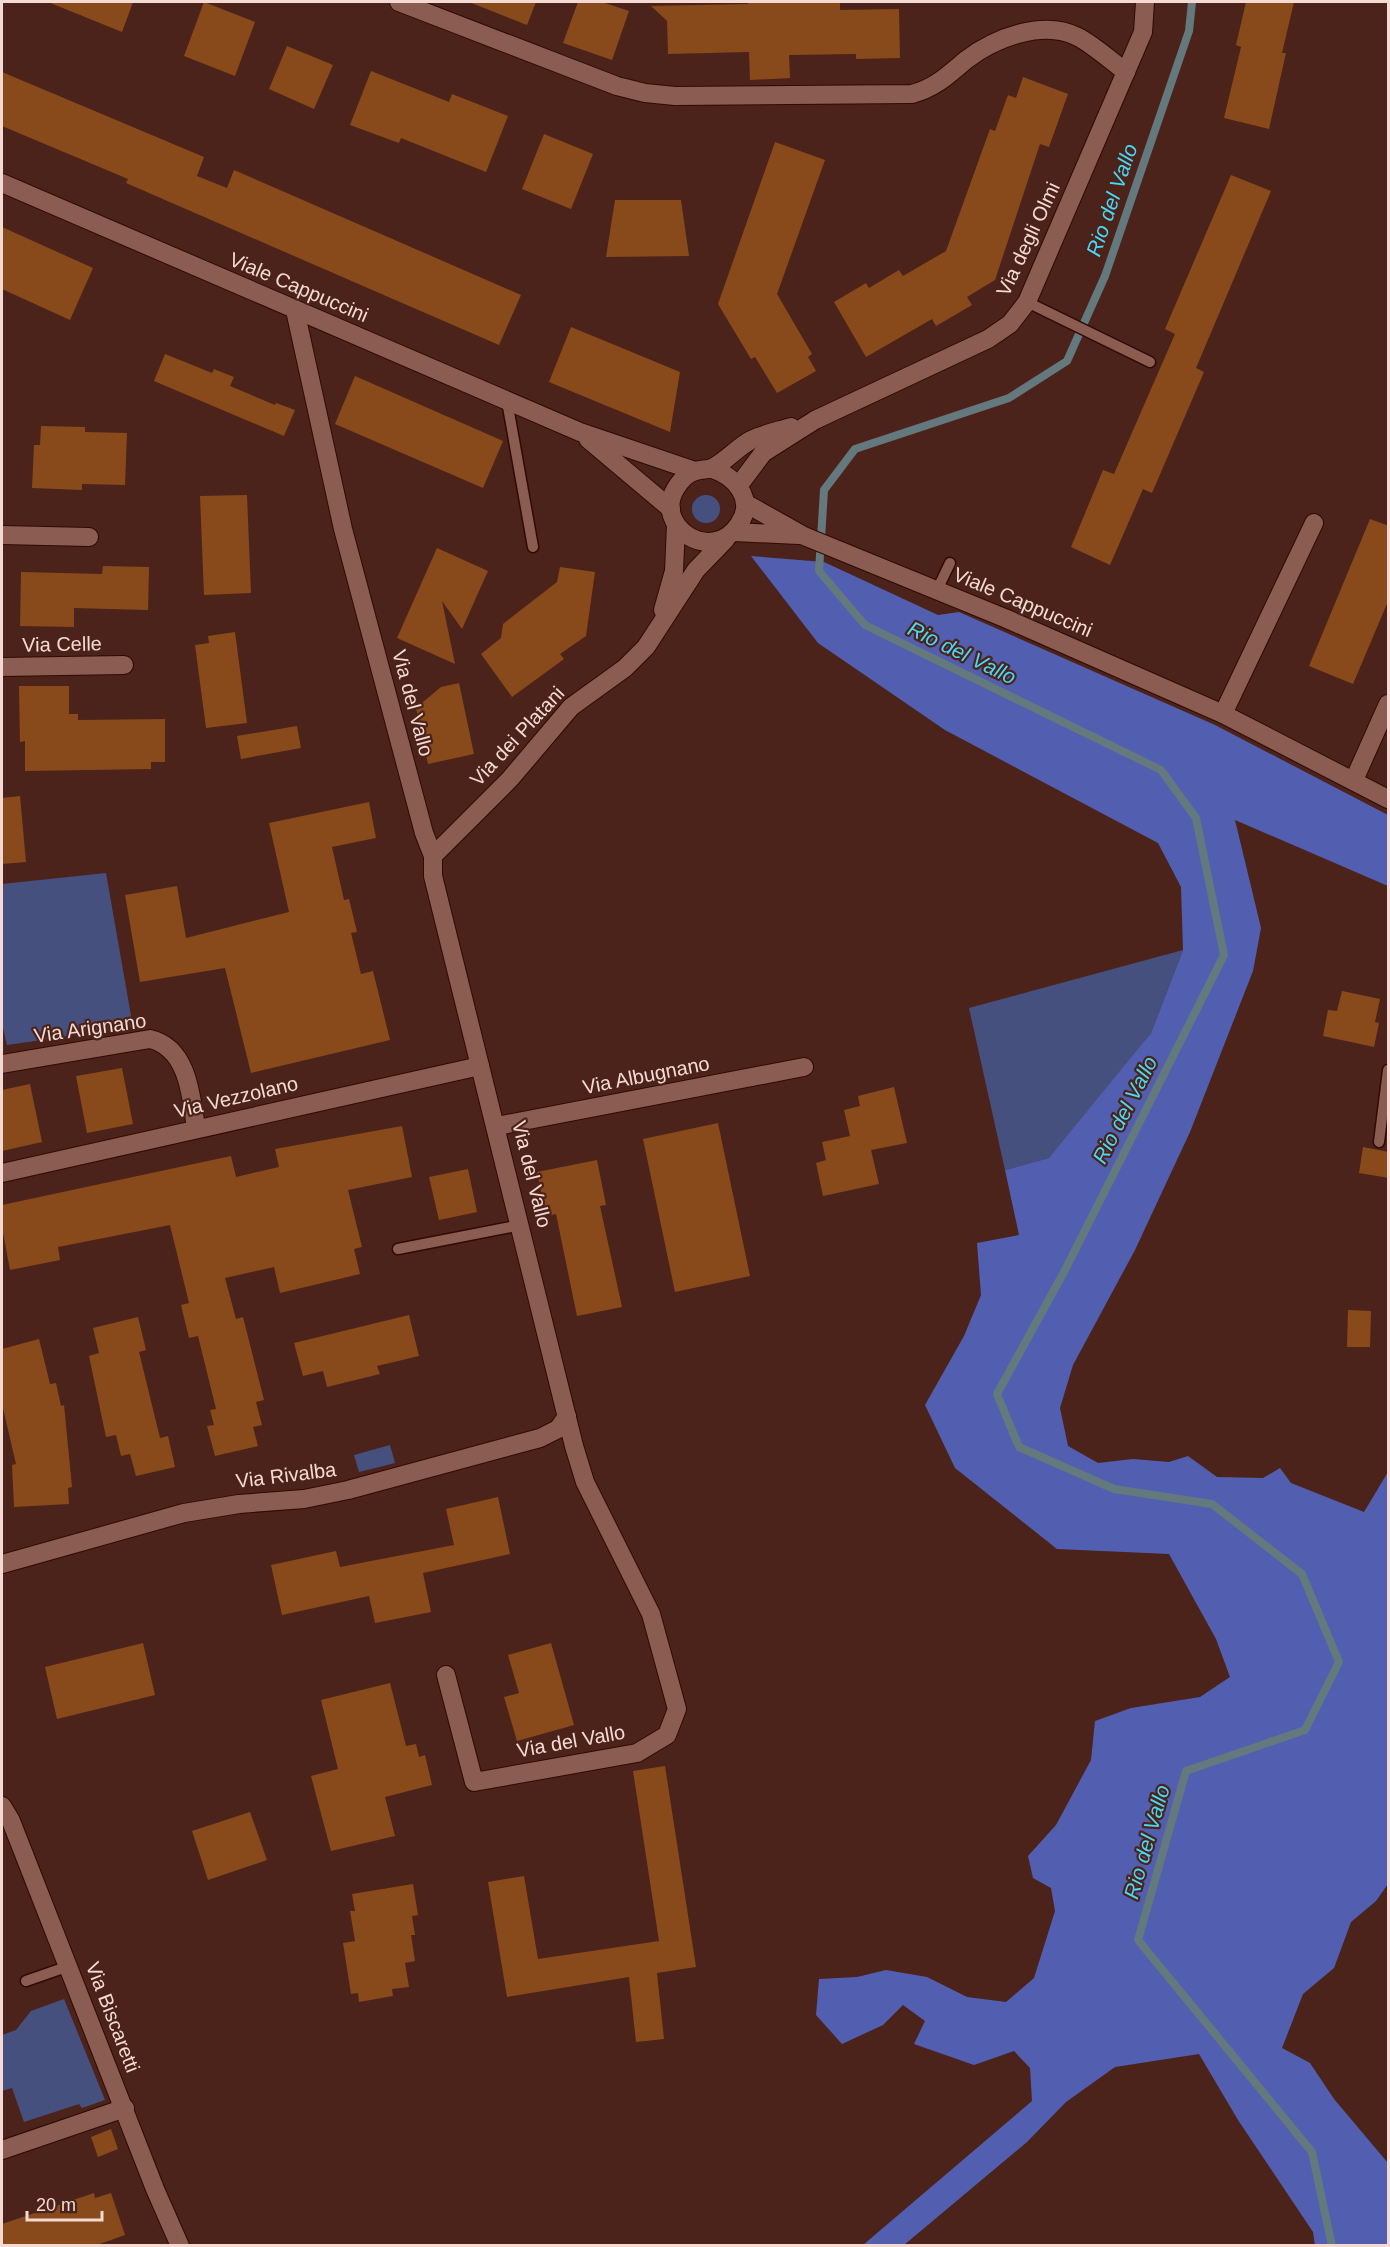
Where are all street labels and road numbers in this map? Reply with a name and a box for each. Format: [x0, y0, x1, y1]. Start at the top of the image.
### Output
street label: Via degli Olmi [992, 179, 1064, 299]
street label: Viale Cappuccini [226, 248, 372, 326]
street label: Viale Cappuccini [950, 563, 1096, 641]
street label: Via Celle [22, 632, 102, 656]
street label: Via del Vallo [388, 647, 438, 759]
street label: Via dei Platani [465, 682, 569, 790]
street label: Via Arignano [32, 1009, 148, 1047]
street label: Via Albugnano [581, 1052, 711, 1098]
street label: Via Vezzolano [172, 1072, 300, 1122]
street label: Via del Vallo [508, 1118, 556, 1230]
street label: Via Rivalba [235, 1458, 338, 1492]
street label: Via del Vallo [515, 1721, 627, 1761]
street label: Via Biscaretti [82, 1959, 144, 2075]

